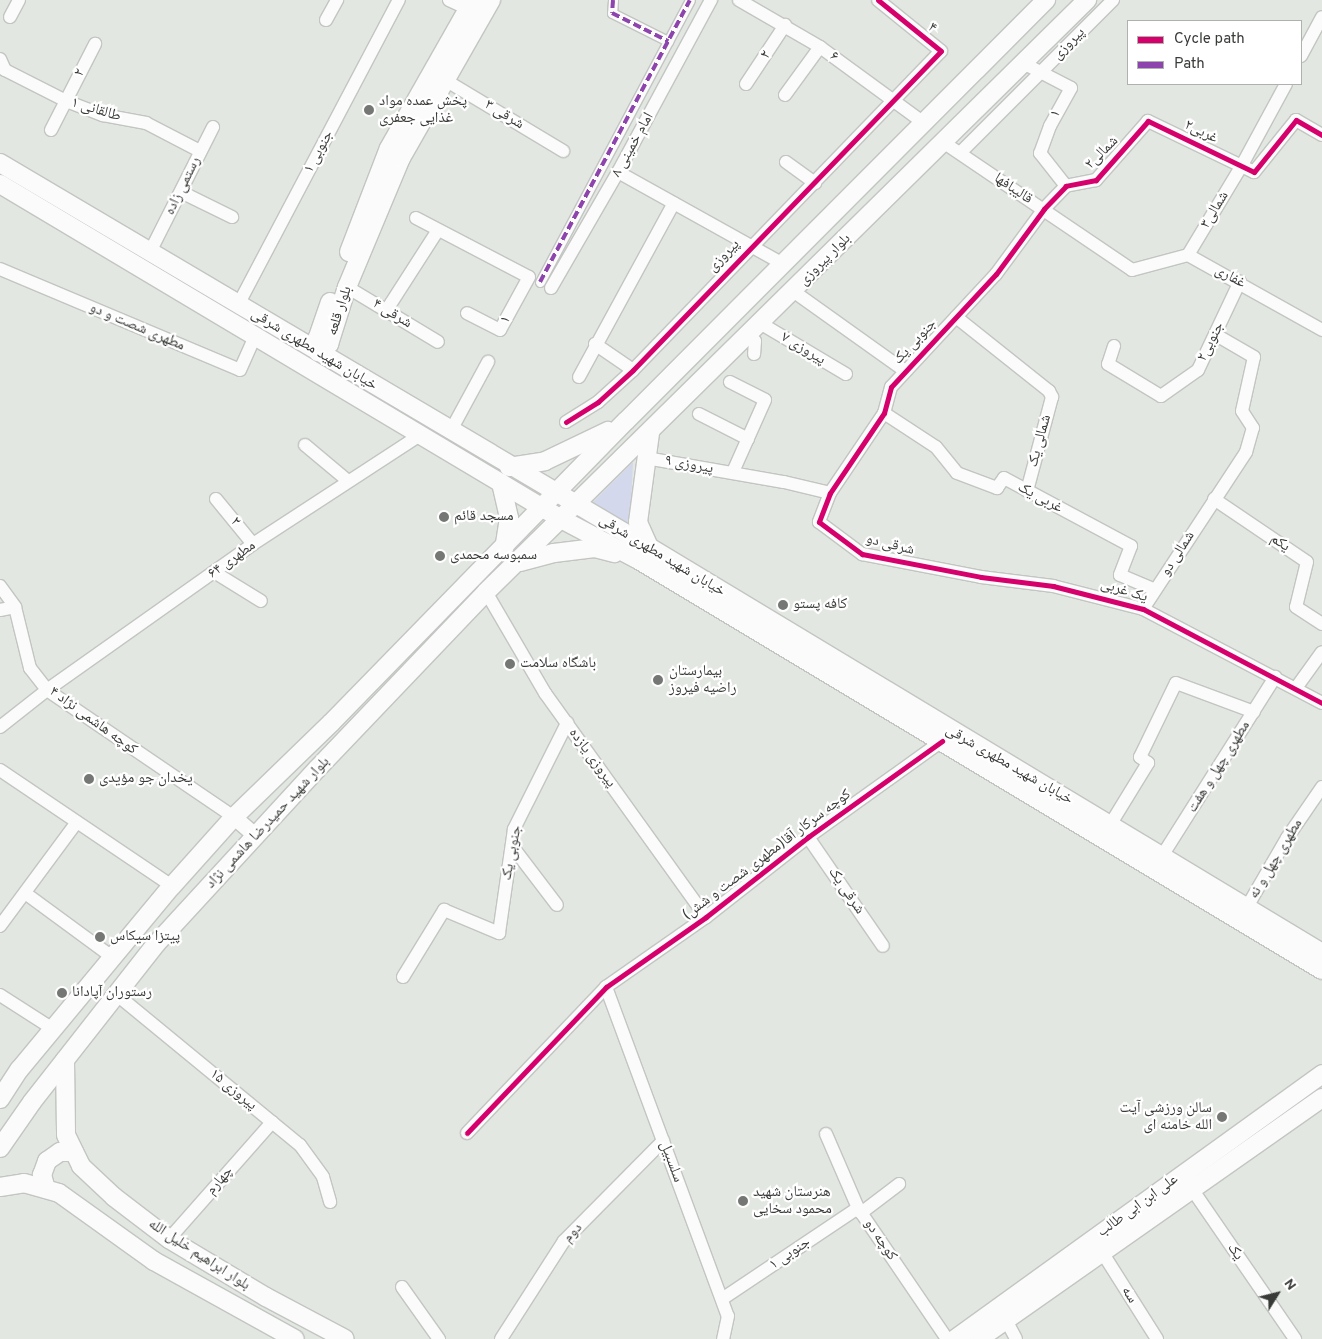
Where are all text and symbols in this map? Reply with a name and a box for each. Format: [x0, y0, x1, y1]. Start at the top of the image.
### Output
street label: ۴ [924, 19, 940, 37]
legend [1127, 20, 1302, 85]
street label: پیروزی [1049, 24, 1089, 64]
text: Cycle path [1174, 30, 1245, 49]
street label: ۲ [757, 47, 775, 63]
street label: ۶ [826, 48, 842, 66]
text: Path [1174, 55, 1205, 74]
street label: ۲ [70, 66, 90, 80]
place label: پخش عمده مواد غذایی جعفری [379, 92, 467, 127]
street label: طالقانی ۱ [69, 94, 123, 126]
street label: ۳ شرقی [481, 96, 527, 134]
marker: پخش عمده مواد غذایی جعفری [363, 104, 375, 116]
street label: ۱ [1046, 107, 1066, 121]
street label: امام خمینی ۸ [608, 110, 658, 180]
street label: غربی۲ [1181, 116, 1221, 148]
street label: ۱ جنوبی [300, 128, 338, 176]
street label: شمالی۲ [1081, 132, 1123, 174]
street label: رستمی زاده [161, 154, 205, 218]
street label: قالیبافها [990, 170, 1036, 208]
street label: شمالی۳ [1197, 188, 1233, 232]
street label: بلوار پیروزی [795, 230, 855, 290]
street label: پیروزی [704, 236, 744, 276]
street label: غفاری [1212, 261, 1248, 293]
street label: بلوار قلعه [324, 284, 356, 338]
street label: شرقی ۴ [369, 295, 415, 333]
street label: مطهری شصت و دو [87, 299, 187, 355]
street label: خیابان شهید مطهری شرقی [248, 305, 380, 395]
street label: ۱ [496, 313, 516, 327]
street label: جنوبی یک [889, 316, 941, 368]
street label: جنوبی۲ [1193, 319, 1229, 365]
street label: پیروزی ۷ [777, 329, 829, 369]
street label: شمالی یک [1024, 413, 1056, 469]
street label: پیروزی ۹ [663, 452, 715, 478]
street label: غربی یک [1014, 479, 1066, 517]
place label: مسجد قائم [454, 508, 514, 526]
marker: مسجد قائم [438, 511, 450, 523]
street label: خیابان شهید مطهری شرقی [596, 511, 728, 601]
street label: ۲ [226, 514, 244, 530]
street label: شمالی دو [1157, 528, 1199, 580]
street label: شرقی دو [864, 530, 916, 560]
street label: یکم [1267, 530, 1293, 556]
street label: مطهری ۶۴ [205, 537, 259, 583]
place label: سمبوسه محمدی [450, 547, 537, 565]
marker: سمبوسه محمدی [434, 550, 446, 562]
street label: یک غربی [1098, 575, 1150, 607]
place label: کافه پستو [793, 596, 847, 614]
marker: کافه پستو [777, 599, 789, 611]
place label: باشگاه سلامت [520, 655, 596, 673]
marker: باشگاه سلامت [504, 658, 516, 670]
place label: بیمارستان راضیه فیروز [669, 662, 736, 697]
marker: بیمارستان راضیه فیروز [651, 673, 665, 687]
street label: کوچه هاشمی نژاد ۴ [45, 683, 141, 759]
street label: مطهری چهل و هفت [1184, 718, 1254, 816]
street label: خیابان شهید مطهری شرقی [942, 721, 1076, 809]
street label: پیروزی یازده [564, 725, 620, 791]
street label: بلوار شهید حمیدرضا هاشمی نژاد [202, 753, 334, 893]
place label: یخدان جو مؤیدی [99, 770, 193, 788]
marker: یخدان جو مؤیدی [83, 773, 95, 785]
street label: (مطهری شصت و شش)کوچه سرکار آقا [679, 786, 855, 924]
street label: مطهری چهل و نه [1245, 816, 1307, 902]
street label: جنوبی یک [498, 824, 526, 882]
street label: شرقی یک [824, 864, 868, 918]
place label: پیتزا سیکاس [110, 928, 180, 946]
marker: پیتزا سیکاس [94, 931, 106, 943]
place label: رستوران آپادانا [72, 984, 152, 1002]
marker: رستوران آپادانا [56, 987, 68, 999]
street label: پیروزی ۱۵ [206, 1065, 260, 1115]
place label: سالن ورزشى آیت الله خامنه اى [1120, 1099, 1212, 1134]
marker: سالن ورزشى آیت الله خامنه اى [1216, 1111, 1228, 1123]
street label: سلسبیل [655, 1139, 687, 1185]
street label: چهارم [203, 1163, 237, 1199]
street label: علی ابن ابی طالب [1094, 1171, 1182, 1241]
place label: هنرستان شهید محمود سخایی [753, 1183, 832, 1218]
marker: هنرستان شهید محمود سخایی [737, 1195, 749, 1207]
street label: بلوار ابراهیم خلیل الله [145, 1215, 253, 1295]
street label: کوچه دو [860, 1216, 900, 1264]
street label: دوم [559, 1219, 587, 1247]
street label: جنوبی ۱ [766, 1234, 814, 1274]
street label: یک [1223, 1240, 1247, 1264]
north arrow [1252, 1269, 1302, 1319]
text: N [1280, 1276, 1299, 1294]
street label: سه [1117, 1283, 1141, 1307]

